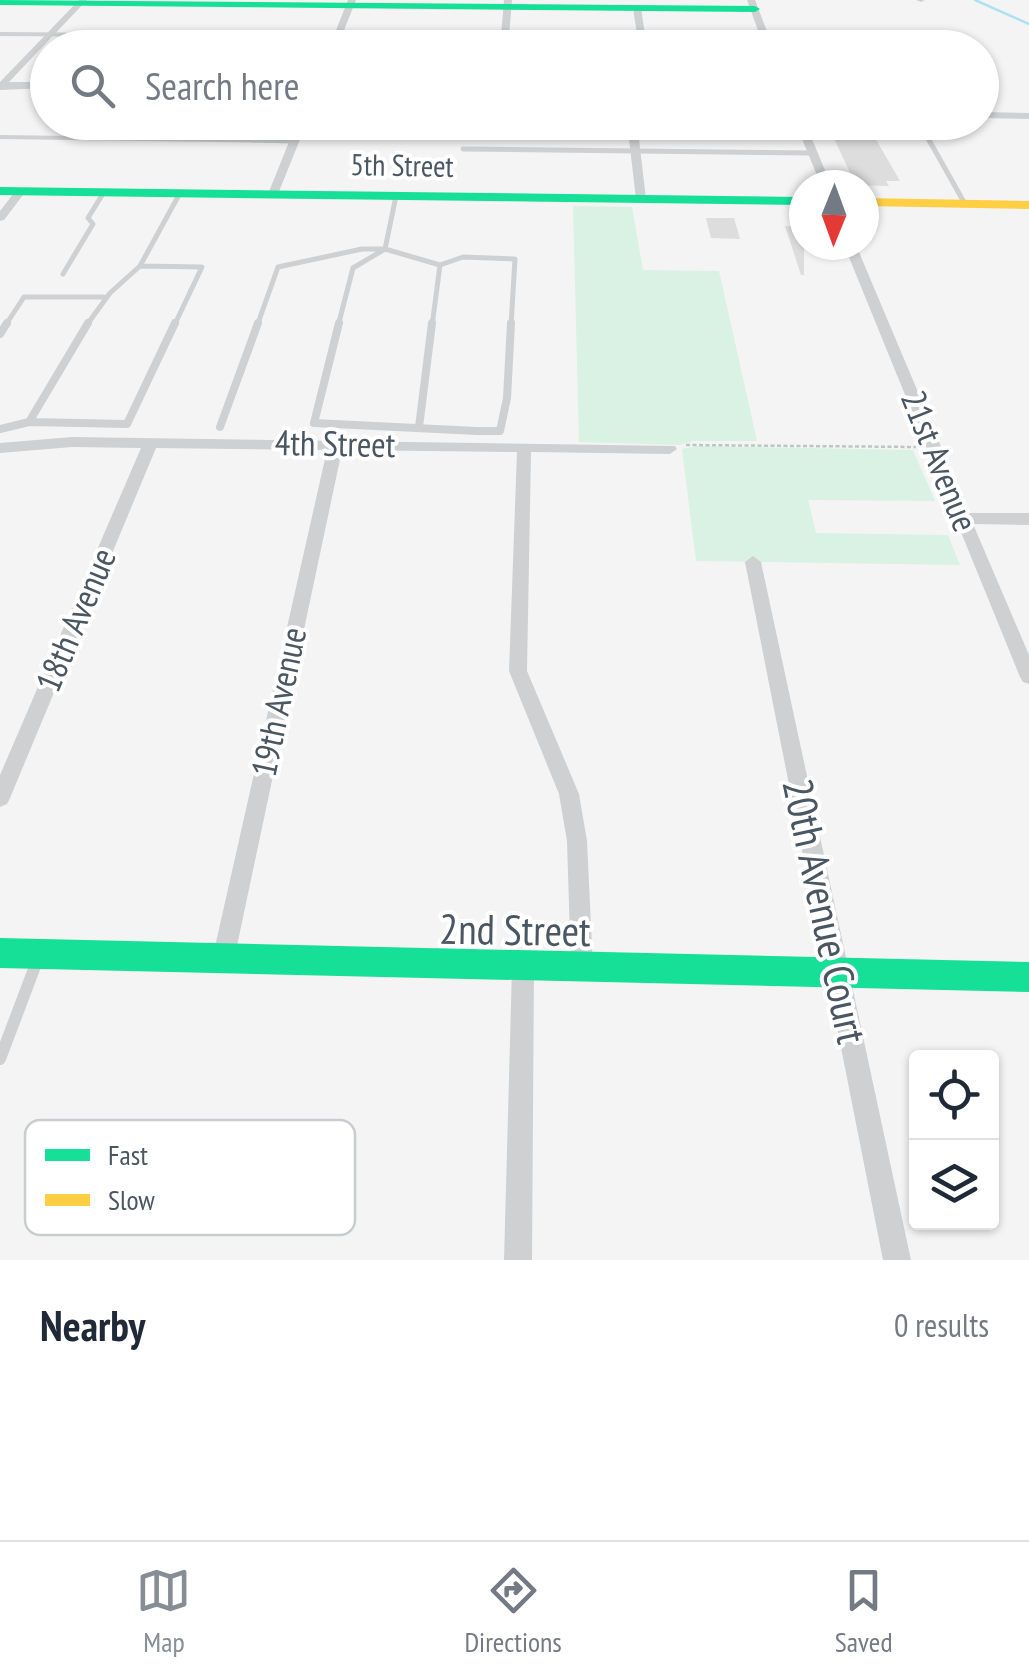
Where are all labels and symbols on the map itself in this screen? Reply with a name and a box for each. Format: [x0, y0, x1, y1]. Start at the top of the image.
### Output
street label: 5th Street [350, 144, 455, 185]
north arrow [789, 170, 879, 260]
street label: 21st Avenue [891, 383, 989, 538]
street label: 4th Street [274, 419, 396, 467]
street label: 18th Avenue [24, 541, 126, 698]
street label: 19th Avenue [240, 623, 316, 781]
street label: 20th Avenue Court [771, 774, 880, 1049]
street label: 2nd Street [439, 901, 592, 958]
legend [25, 1120, 355, 1235]
text: Fast [108, 1136, 148, 1173]
text: Slow [108, 1181, 155, 1218]

